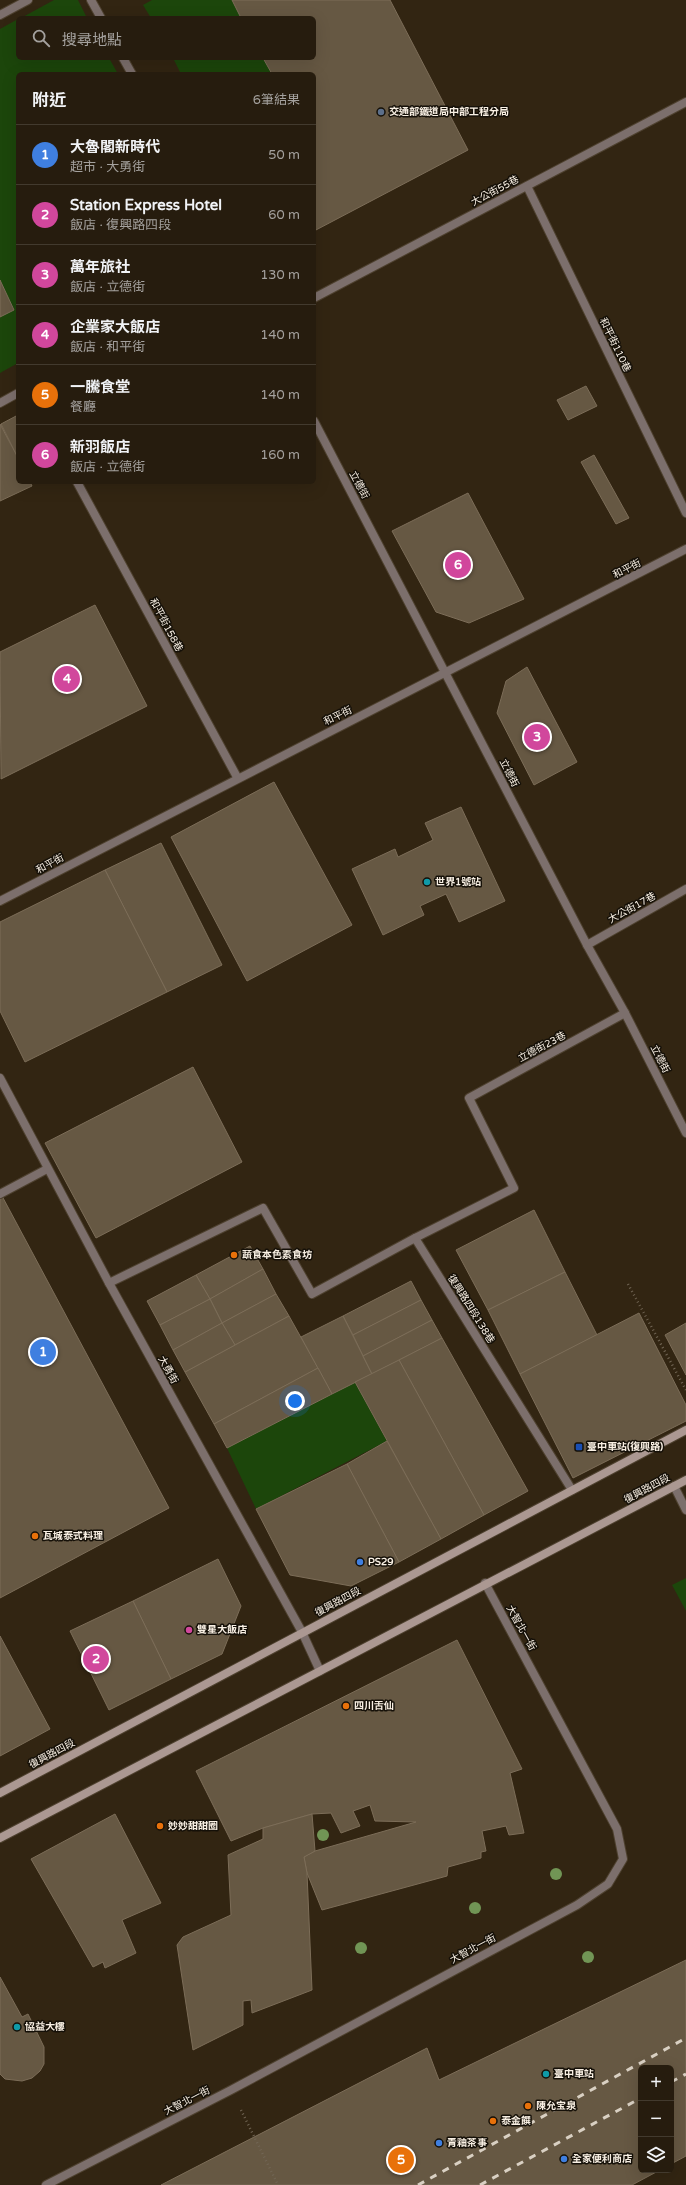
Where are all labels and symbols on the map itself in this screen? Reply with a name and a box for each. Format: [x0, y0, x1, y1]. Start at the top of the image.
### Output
place label: 交通部鐵道局中部工程分局 [389, 106, 509, 118]
marker: 交通部鐵道局中部工程分局 [376, 107, 386, 117]
street label: 大公街55巷 [469, 173, 521, 209]
street label: 和平街110巷 [597, 316, 633, 374]
street label: 立德街 [347, 469, 371, 501]
pin: 6 [445, 550, 471, 580]
street label: 和平街 [611, 557, 643, 581]
street label: 和平街158巷 [147, 596, 185, 654]
pin: 4 [54, 664, 80, 694]
street label: 和平街 [322, 704, 354, 728]
pin: 3 [524, 722, 550, 752]
street label: 立德街 [497, 757, 521, 789]
street label: 和平街 [34, 852, 66, 876]
place label: 世界1號站 [435, 876, 481, 888]
marker: 世界1號站 [422, 877, 432, 887]
street label: 大公街17巷 [606, 890, 658, 926]
street label: 立德街23巷 [516, 1029, 568, 1065]
street label: 立德街 [648, 1043, 672, 1075]
place label: 蔬食本色素食坊 [242, 1249, 312, 1261]
marker: 蔬食本色素食坊 [229, 1250, 239, 1260]
street label: 復興路四段138巷 [445, 1272, 497, 1346]
pin: 1 [30, 1337, 56, 1367]
street label: 大勇街 [155, 1354, 181, 1386]
your location [285, 1391, 305, 1411]
place label: 臺中車站(復興路) [587, 1441, 663, 1453]
marker: 臺中車站(復興路) [574, 1442, 584, 1452]
street label: 復興路四段 [622, 1472, 672, 1506]
place label: 瓦城泰式料理 [43, 1530, 103, 1542]
marker: 瓦城泰式料理 [30, 1531, 40, 1541]
place label: PS29 [368, 1556, 393, 1568]
marker: PS29 [355, 1557, 365, 1567]
street label: 復興路四段 [313, 1585, 363, 1619]
street label: 大智北一街 [504, 1603, 538, 1653]
place label: 雙星大飯店 [197, 1624, 247, 1636]
marker: 雙星大飯店 [184, 1625, 194, 1635]
pin: 2 [83, 1644, 109, 1674]
place label: 四川舌仙 [354, 1700, 394, 1712]
marker: 四川舌仙 [341, 1701, 351, 1711]
street label: 復興路四段 [27, 1737, 77, 1771]
place label: 妙妙甜甜圈 [168, 1820, 218, 1832]
marker: 妙妙甜甜圈 [155, 1821, 165, 1831]
street label: 大智北一街 [448, 1932, 498, 1966]
place label: 協益大樓 [25, 2021, 65, 2033]
marker: 協益大樓 [12, 2022, 22, 2032]
place label: 臺中車站 [554, 2068, 594, 2080]
marker: 臺中車站 [541, 2069, 551, 2079]
street label: 大智北一街 [162, 2084, 212, 2118]
place label: 陳允宝泉 [536, 2100, 577, 2112]
marker: 陳允宝泉 [523, 2101, 533, 2111]
place label: 泰金饌 [501, 2115, 531, 2127]
marker: 泰金饌 [488, 2116, 498, 2126]
place label: 青釉茶事 [447, 2137, 487, 2149]
marker: 青釉茶事 [434, 2138, 444, 2148]
pin: 5 [388, 2145, 414, 2175]
place label: 全家便利商店 [572, 2153, 632, 2165]
marker: 全家便利商店 [559, 2154, 569, 2164]

